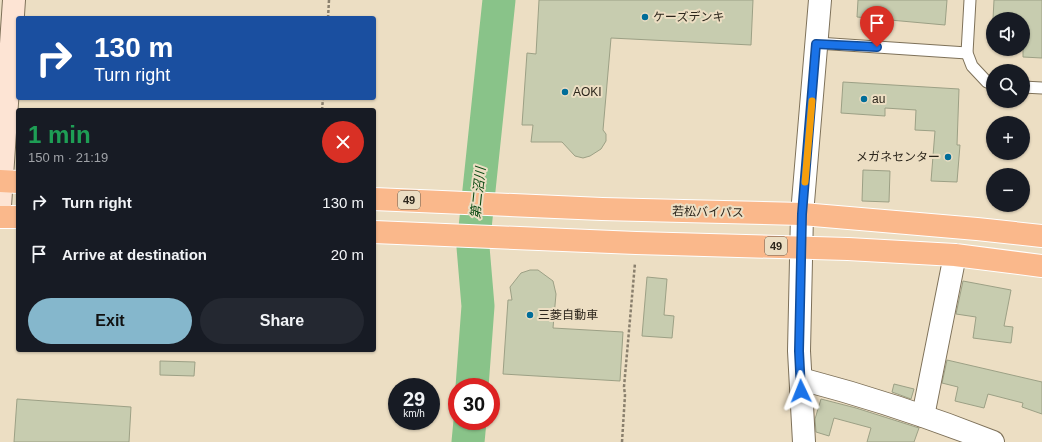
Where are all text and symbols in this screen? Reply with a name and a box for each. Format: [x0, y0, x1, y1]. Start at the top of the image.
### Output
pin [860, 6, 894, 47]
place label: ケーズデンキ [653, 10, 724, 24]
marker: ケーズデンキ [640, 12, 650, 22]
icon: arrive [866, 12, 888, 34]
map controls [986, 12, 1030, 212]
button: sound [986, 12, 1030, 56]
icon: right [28, 32, 80, 84]
text: 130 m [94, 32, 173, 63]
button: search [986, 64, 1030, 108]
text: Turn right [94, 65, 170, 85]
place label: AOKI [573, 85, 602, 99]
marker: AOKI [560, 87, 570, 97]
place label: au [872, 92, 885, 106]
marker: au [859, 94, 869, 104]
button: + [986, 116, 1030, 160]
text: 1 min [28, 121, 91, 148]
button: close [322, 121, 364, 163]
text: 150 m · 21:19 [28, 150, 108, 165]
place label: メガネセンター [856, 150, 940, 164]
marker: メガネセンター [943, 152, 953, 162]
water label: 第二沼川 [468, 164, 488, 220]
button: − [986, 168, 1030, 212]
icon: right [28, 191, 50, 213]
road number: 49 [398, 191, 420, 209]
text: Turn right [62, 194, 132, 211]
text: 130 m [322, 194, 364, 211]
street label: 若松バイパス [672, 204, 744, 220]
road number: 49 [765, 237, 787, 255]
icon: arrive [28, 243, 50, 265]
text: Arrive at destination [62, 246, 207, 263]
text: 20 m [331, 246, 364, 263]
button: Exit [28, 298, 192, 344]
button: Share [200, 298, 364, 344]
place label: 三菱自動車 [538, 308, 598, 322]
marker: 三菱自動車 [525, 310, 535, 320]
position arrow [780, 370, 822, 412]
speed limit sign: 30 [448, 378, 500, 430]
text: 29 [403, 388, 425, 410]
text: km/h [403, 408, 425, 419]

